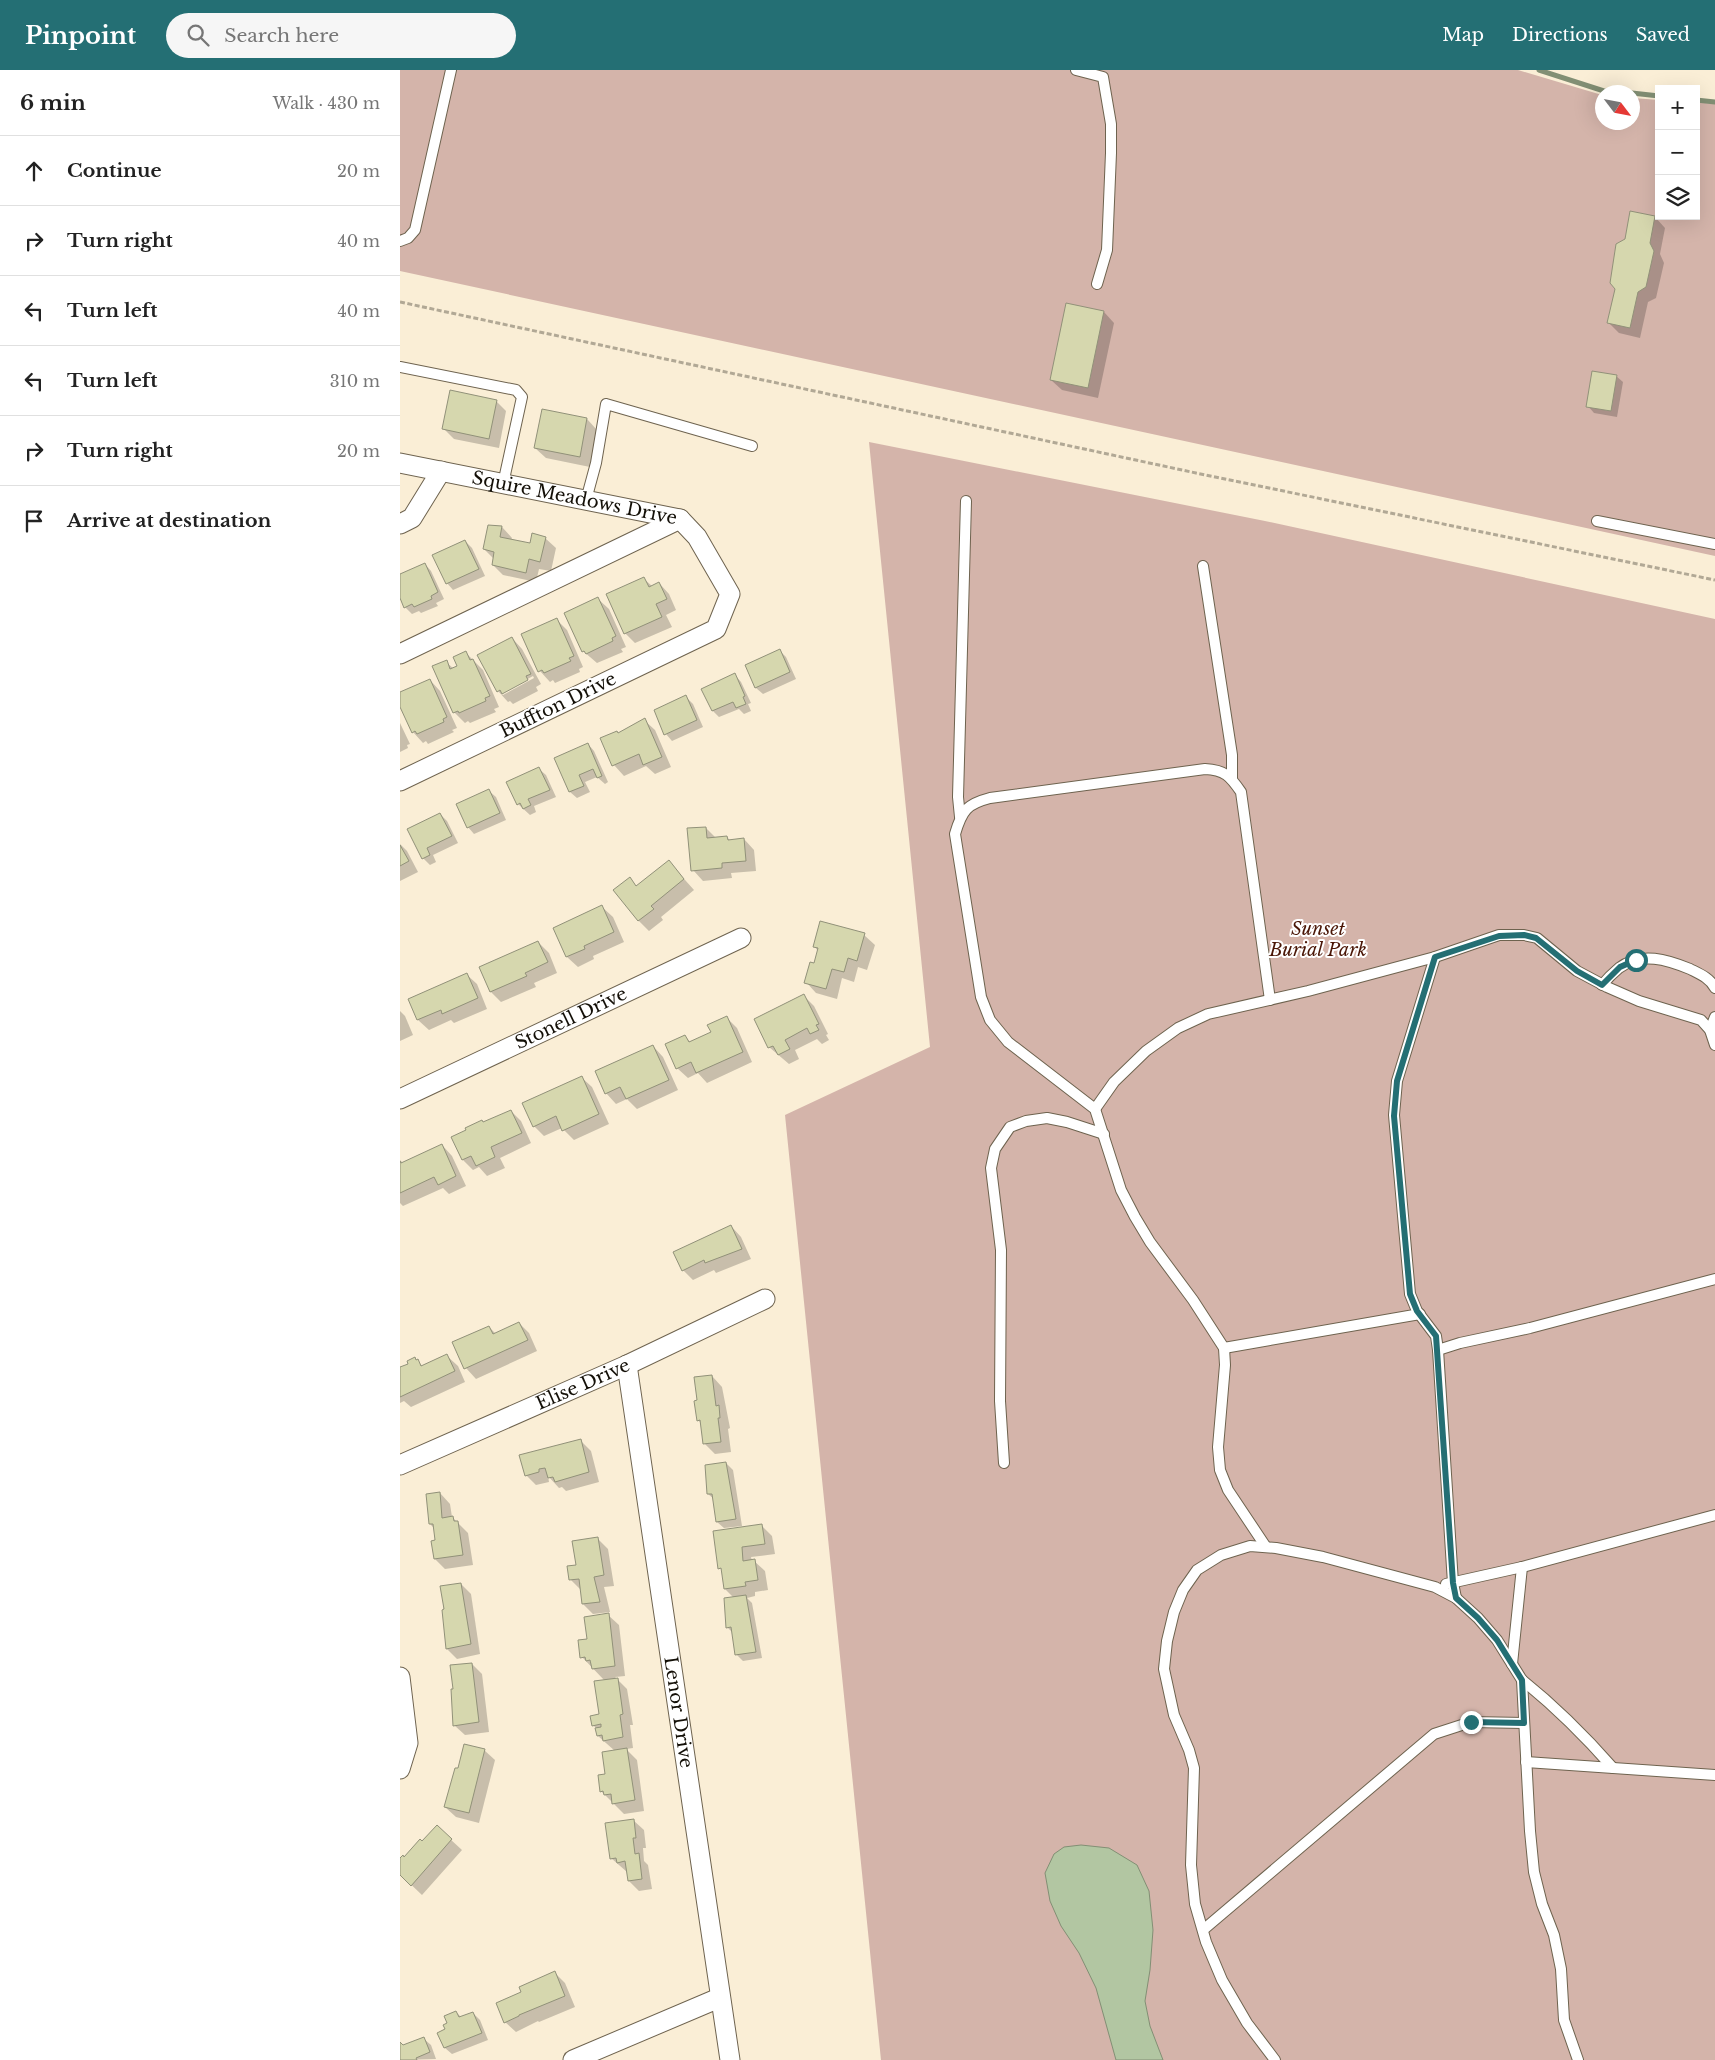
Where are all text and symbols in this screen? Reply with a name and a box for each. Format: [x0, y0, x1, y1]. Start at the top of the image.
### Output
search box [166, 13, 516, 58]
text: Pinpoint [25, 21, 136, 50]
icon: search [184, 21, 212, 49]
text: Search here [224, 24, 339, 47]
text: Map [1442, 24, 1484, 46]
text: Directions [1512, 24, 1608, 46]
text: Saved [1636, 24, 1690, 46]
north arrow [1595, 85, 1640, 130]
map controls [1655, 85, 1700, 220]
button: + [1655, 85, 1700, 130]
text: 6 min [20, 90, 86, 116]
text: Walk · 430 m [273, 93, 380, 113]
button: − [1655, 130, 1700, 175]
icon: ahead [20, 157, 48, 185]
text: Continue [67, 159, 162, 182]
text: 20 m [337, 161, 380, 181]
button: layers [1655, 175, 1700, 220]
icon: right [20, 227, 48, 255]
text: Turn right [67, 229, 173, 252]
text: 40 m [337, 231, 380, 251]
icon: left [20, 297, 48, 325]
text: Turn left [67, 299, 158, 322]
text: 40 m [337, 301, 380, 321]
icon: left [20, 367, 48, 395]
text: Turn left [67, 369, 158, 392]
text: 310 m [330, 371, 380, 391]
icon: right [20, 437, 48, 465]
text: Turn right [67, 439, 173, 462]
text: 20 m [337, 441, 380, 461]
street label: Squire Meadows Drive [470, 467, 679, 529]
icon: arrive [20, 507, 48, 535]
text: Arrive at destination [67, 509, 271, 532]
street label: Buffton Drive [496, 667, 620, 743]
park label: Sunset Burial Park [1268, 918, 1367, 961]
route start [1625, 949, 1648, 972]
street label: Stonell Drive [511, 982, 630, 1054]
street label: Elise Drive [533, 1354, 633, 1415]
street label: Lenor Drive [659, 1655, 698, 1769]
route end [1460, 1711, 1483, 1734]

